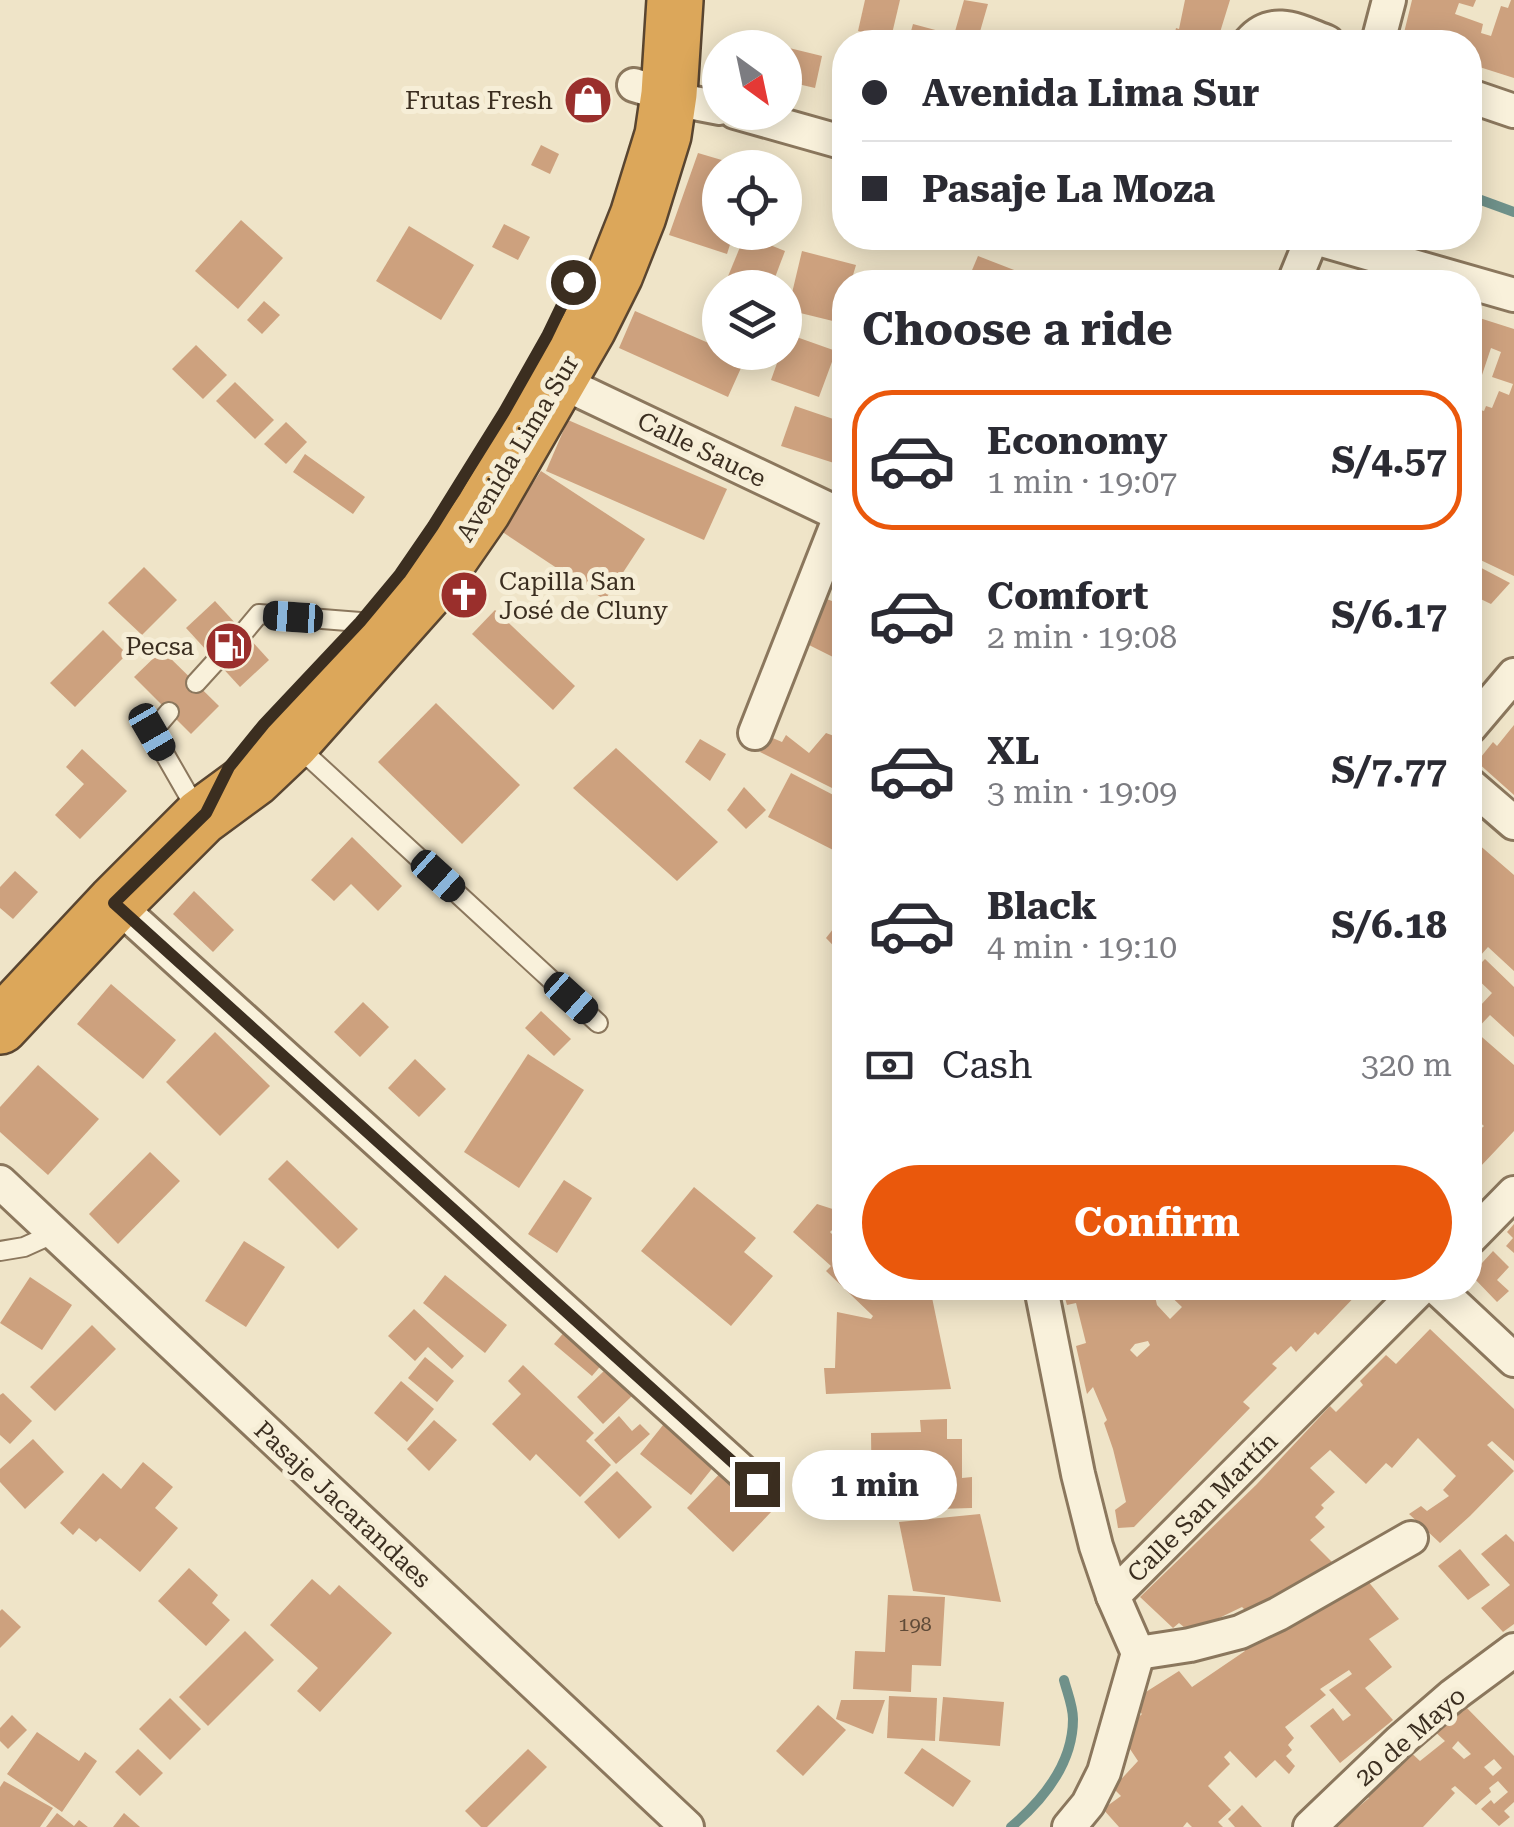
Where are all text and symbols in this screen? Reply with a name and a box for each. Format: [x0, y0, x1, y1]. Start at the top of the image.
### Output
north arrow [702, 30, 802, 130]
map controls [702, 30, 802, 370]
text: Avenida Lima Sur [922, 71, 1259, 115]
shop icon: Frutas Fresh [562, 74, 614, 126]
place label: Frutas Fresh [405, 86, 553, 115]
button: locate [702, 150, 802, 250]
text: Pasaje La Moza [922, 167, 1215, 211]
route start [551, 260, 596, 305]
button: layers [702, 270, 802, 370]
text: Choose a ride [862, 303, 1173, 356]
street label: Avenida Lima Sur [450, 350, 584, 547]
street label: Calle Sauce [633, 406, 771, 493]
icon: car [867, 415, 957, 505]
text: Economy [987, 419, 1167, 463]
text: S/4.57 [1331, 438, 1447, 482]
text: 1 min · 19:07 [987, 463, 1177, 501]
place label: Capilla San José de Cluny [499, 567, 668, 625]
church icon: Capilla San José de Cluny [438, 569, 490, 621]
icon: car [867, 570, 957, 660]
text: Comfort [987, 574, 1148, 618]
text: S/6.17 [1331, 593, 1447, 637]
car [262, 600, 324, 634]
text: 2 min · 19:08 [987, 618, 1177, 656]
fuel station icon: Pecsa [203, 620, 255, 672]
place label: Pecsa [125, 632, 194, 661]
car [124, 699, 180, 765]
icon: car [867, 725, 957, 815]
text: XL [987, 729, 1039, 773]
text: S/7.77 [1331, 748, 1447, 792]
text: 3 min · 19:09 [987, 773, 1177, 811]
car [406, 845, 470, 907]
icon: car [867, 880, 957, 970]
text: Black [987, 884, 1097, 928]
text: S/6.18 [1331, 903, 1447, 947]
text: 4 min · 19:10 [987, 928, 1177, 966]
car [539, 967, 603, 1029]
icon: cash [862, 1038, 917, 1093]
text: Cash [942, 1043, 1032, 1087]
text: 320 m [1361, 1046, 1452, 1084]
button: Confirm [862, 1165, 1452, 1280]
street label: Pasaje Jacarandaes [248, 1415, 437, 1594]
street label: Calle San Martín [1121, 1426, 1283, 1588]
callout: 1 min [792, 1449, 957, 1519]
route end [735, 1462, 780, 1507]
text: 1 min [830, 1466, 919, 1504]
house number: 198 [898, 1612, 932, 1636]
street label: 20 de Mayo [1349, 1681, 1471, 1792]

